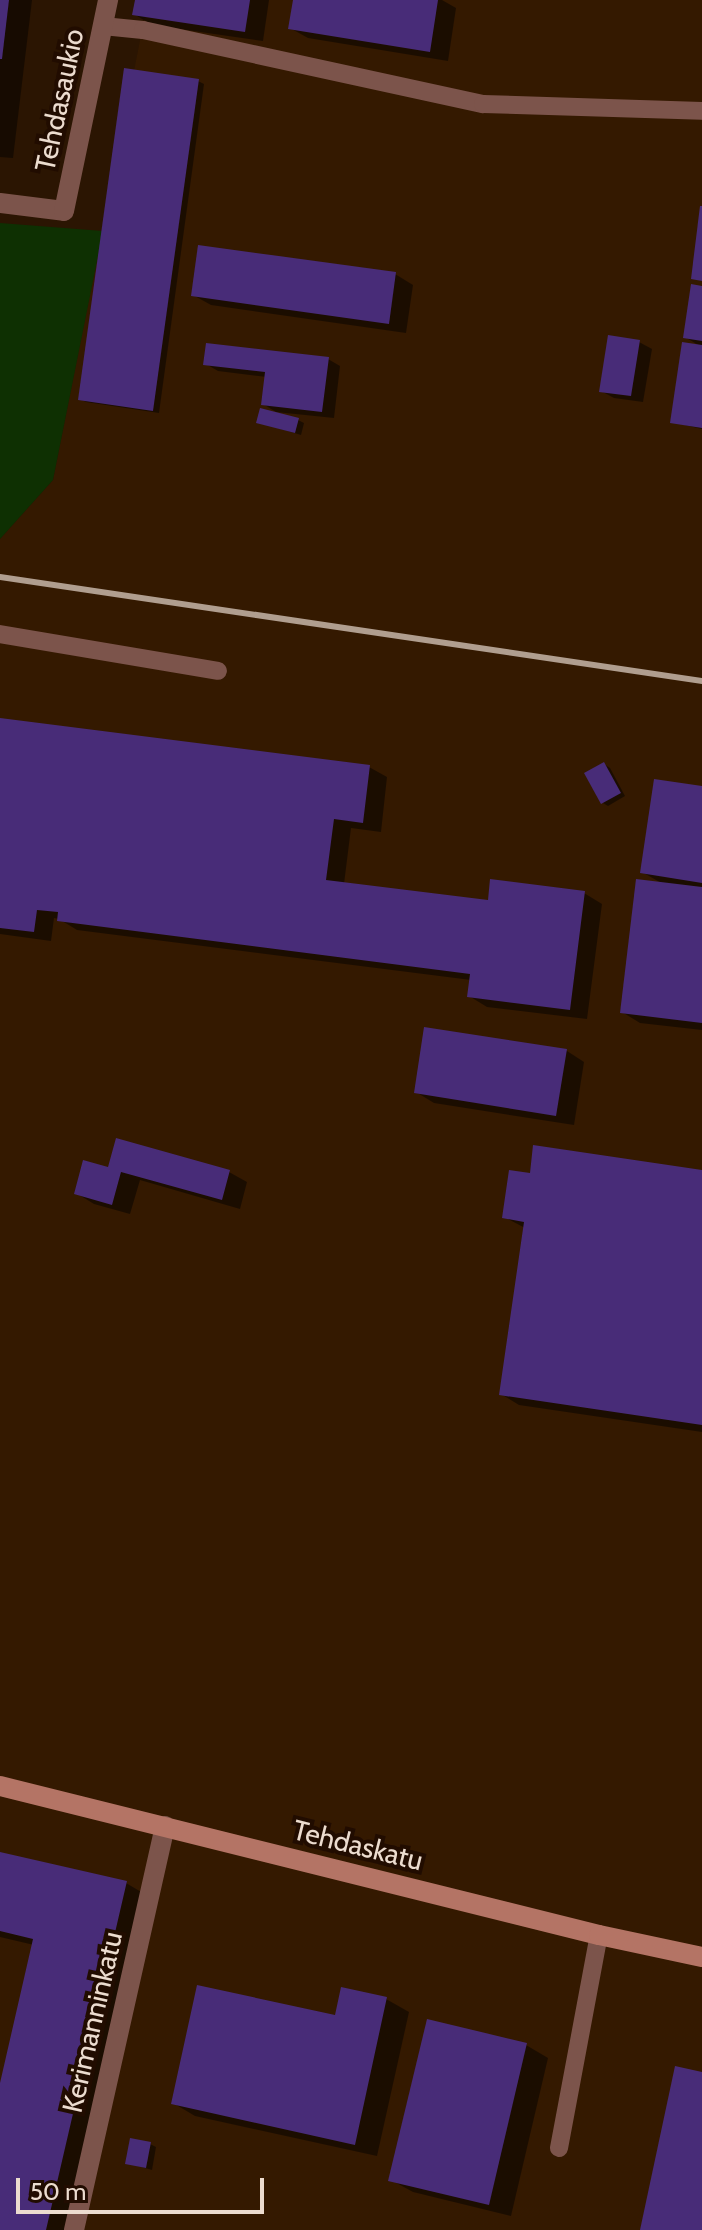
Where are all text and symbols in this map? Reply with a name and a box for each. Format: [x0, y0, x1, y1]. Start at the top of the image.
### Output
street label: Tehdasaukio [28, 26, 90, 174]
street label: Tehdaskatu [290, 1813, 426, 1877]
street label: Kerimanninkatu [55, 1928, 129, 2116]
scale bar [20, 2162, 268, 2212]
text: 50 m [30, 2177, 86, 2206]

